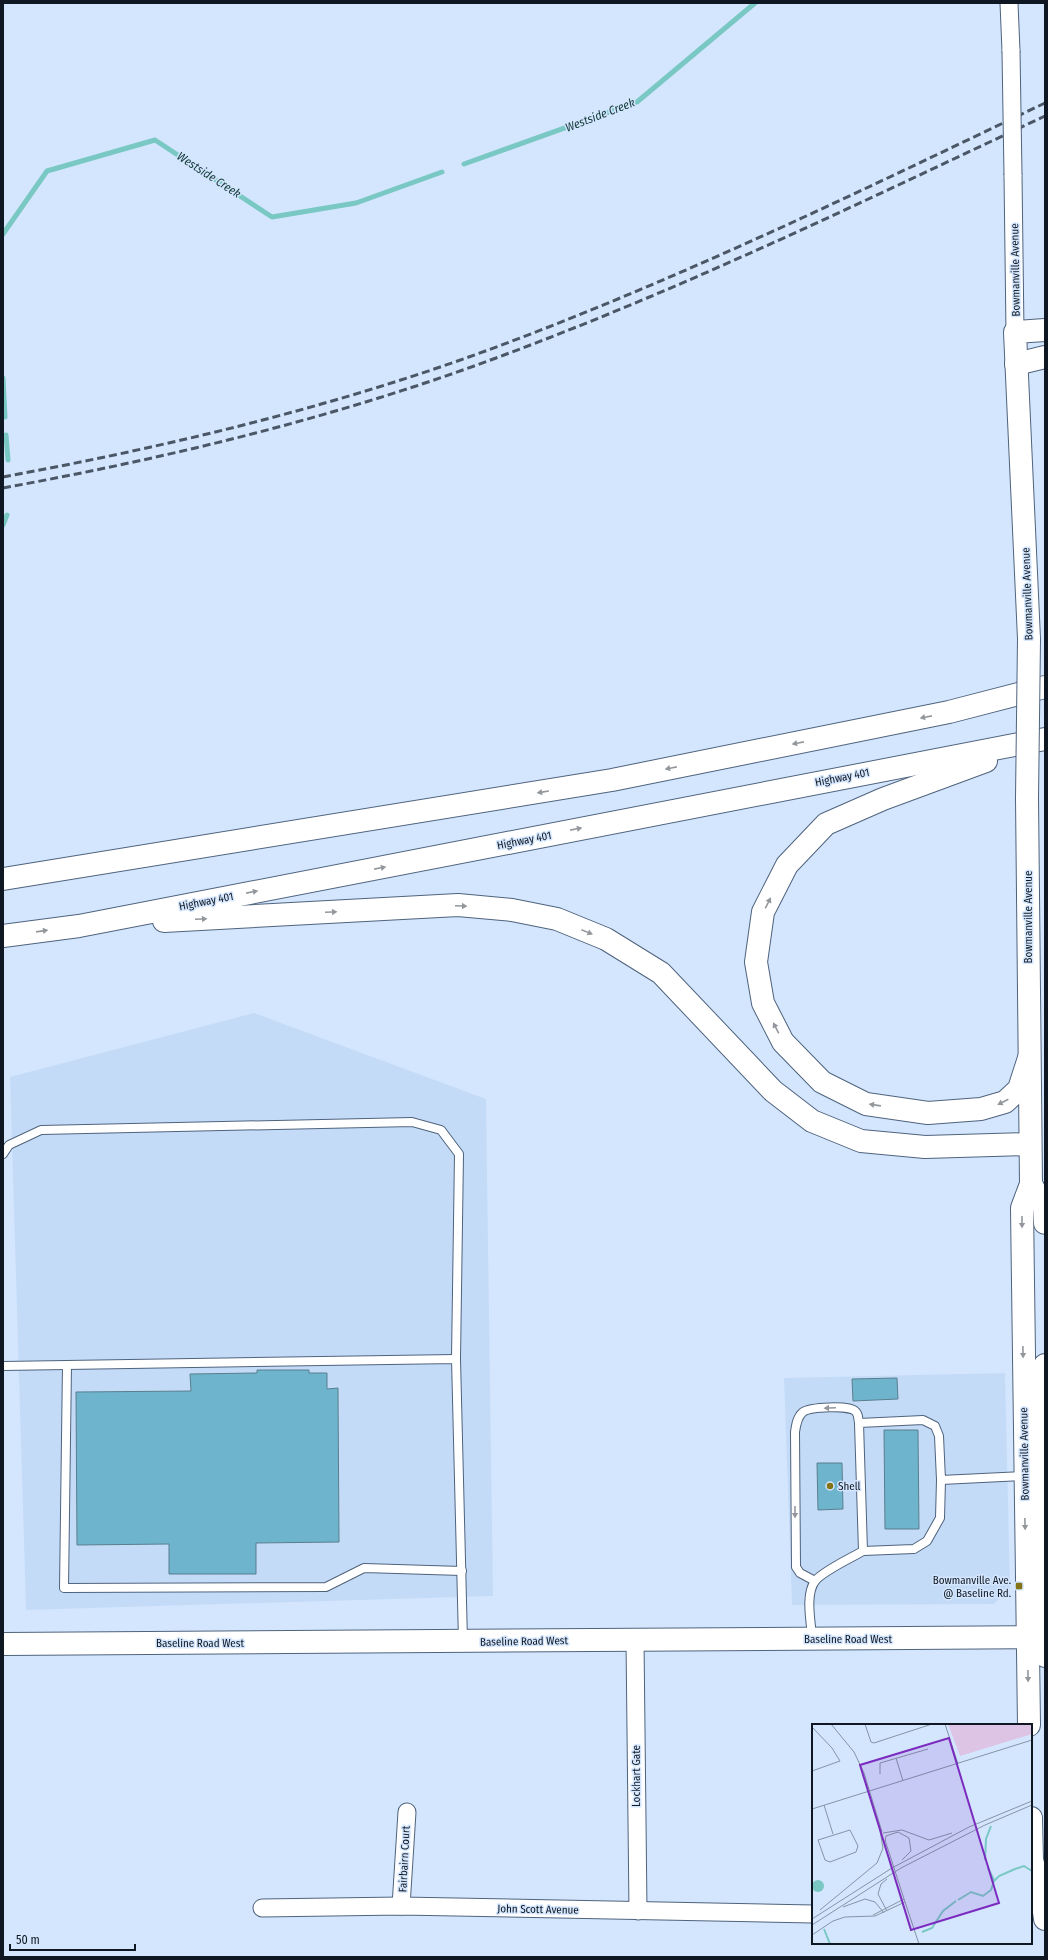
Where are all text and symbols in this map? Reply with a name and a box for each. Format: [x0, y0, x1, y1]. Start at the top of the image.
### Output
water label: Westside Creek [563, 95, 637, 135]
water label: Westside Creek [174, 149, 244, 201]
street label: Bowmanville Avenue [1008, 223, 1023, 317]
street label: Bowmanville Avenue [1019, 547, 1036, 641]
one-way arrow [920, 714, 932, 720]
one-way arrow [792, 740, 804, 746]
one-way arrow [665, 766, 677, 772]
street label: Highway 401 [814, 766, 870, 789]
one-way arrow [537, 789, 549, 795]
one-way arrow [570, 826, 582, 832]
street label: Highway 401 [496, 829, 552, 852]
one-way arrow [374, 865, 386, 871]
street label: Bowmanville Avenue [1022, 870, 1035, 964]
one-way arrow [246, 889, 258, 895]
street label: Highway 401 [178, 890, 234, 913]
one-way arrow [764, 897, 771, 909]
one-way arrow [455, 903, 468, 909]
one-way arrow [325, 909, 337, 916]
one-way arrow [195, 916, 208, 922]
one-way arrow [36, 927, 48, 934]
one-way arrow [582, 929, 594, 935]
one-way arrow [773, 1022, 779, 1034]
one-way arrow [997, 1099, 1009, 1105]
one-way arrow [869, 1102, 881, 1108]
one-way arrow [1019, 1216, 1025, 1229]
one-way arrow [1020, 1346, 1026, 1359]
one-way arrow [823, 1405, 836, 1411]
street label: Bowmanville Avenue [1017, 1407, 1032, 1501]
place label: Shell [838, 1480, 861, 1493]
marker: Shell [825, 1481, 835, 1491]
one-way arrow [792, 1506, 798, 1519]
one-way arrow [1022, 1518, 1028, 1531]
place label: Bowmanville Ave. @ Baseline Rd. [933, 1574, 1011, 1600]
marker: Bowmanville Ave. @ Baseline Rd. [1014, 1581, 1024, 1591]
street label: Baseline Road West [804, 1633, 892, 1646]
street label: Baseline Road West [480, 1634, 569, 1649]
street label: Baseline Road West [156, 1637, 244, 1650]
one-way arrow [1024, 1670, 1031, 1682]
inset map [812, 1724, 1032, 1944]
street label: Lockhart Gate [630, 1745, 643, 1807]
street label: Fairbairn Court [396, 1825, 413, 1893]
street label: John Scott Avenue [497, 1902, 579, 1917]
scale bar [10, 1926, 135, 1952]
text: 50 m [16, 1933, 40, 1947]

